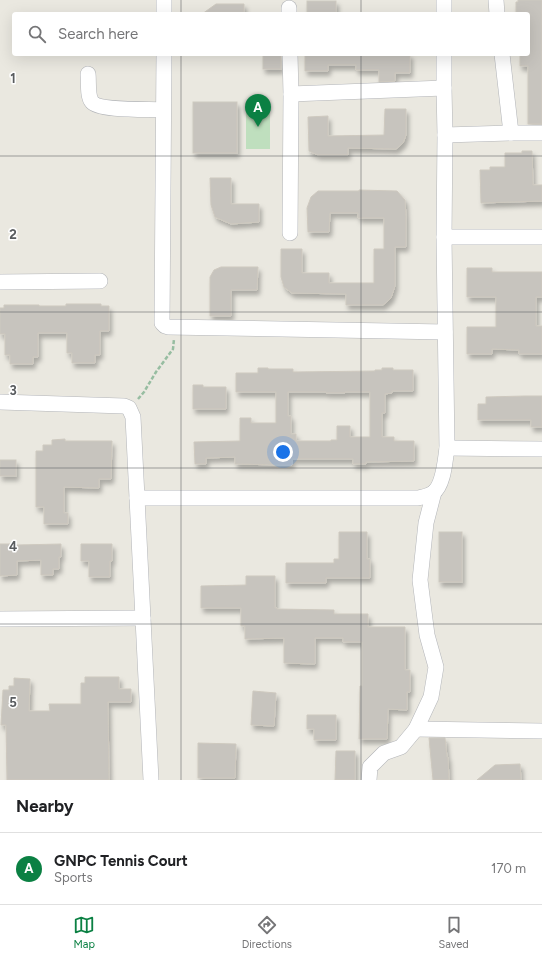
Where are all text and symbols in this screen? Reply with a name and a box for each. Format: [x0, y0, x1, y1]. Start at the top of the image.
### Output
search box [12, 12, 530, 56]
icon: search [26, 23, 48, 45]
text: Search here [58, 25, 138, 43]
text: 1 [10, 71, 16, 86]
pin: A [245, 94, 271, 127]
text: 2 [9, 227, 17, 242]
text: 3 [9, 383, 17, 398]
your location [273, 442, 293, 462]
text: 4 [9, 539, 17, 554]
text: 5 [9, 695, 17, 710]
text: Nearby [16, 796, 74, 816]
text: GNPC Tennis Court [54, 852, 188, 870]
text: A [24, 861, 34, 876]
text: 170 m [491, 861, 526, 876]
text: Sports [54, 870, 93, 885]
tab: Map [73, 914, 95, 951]
tab: Directions [242, 914, 292, 951]
tab: Saved [438, 914, 469, 951]

